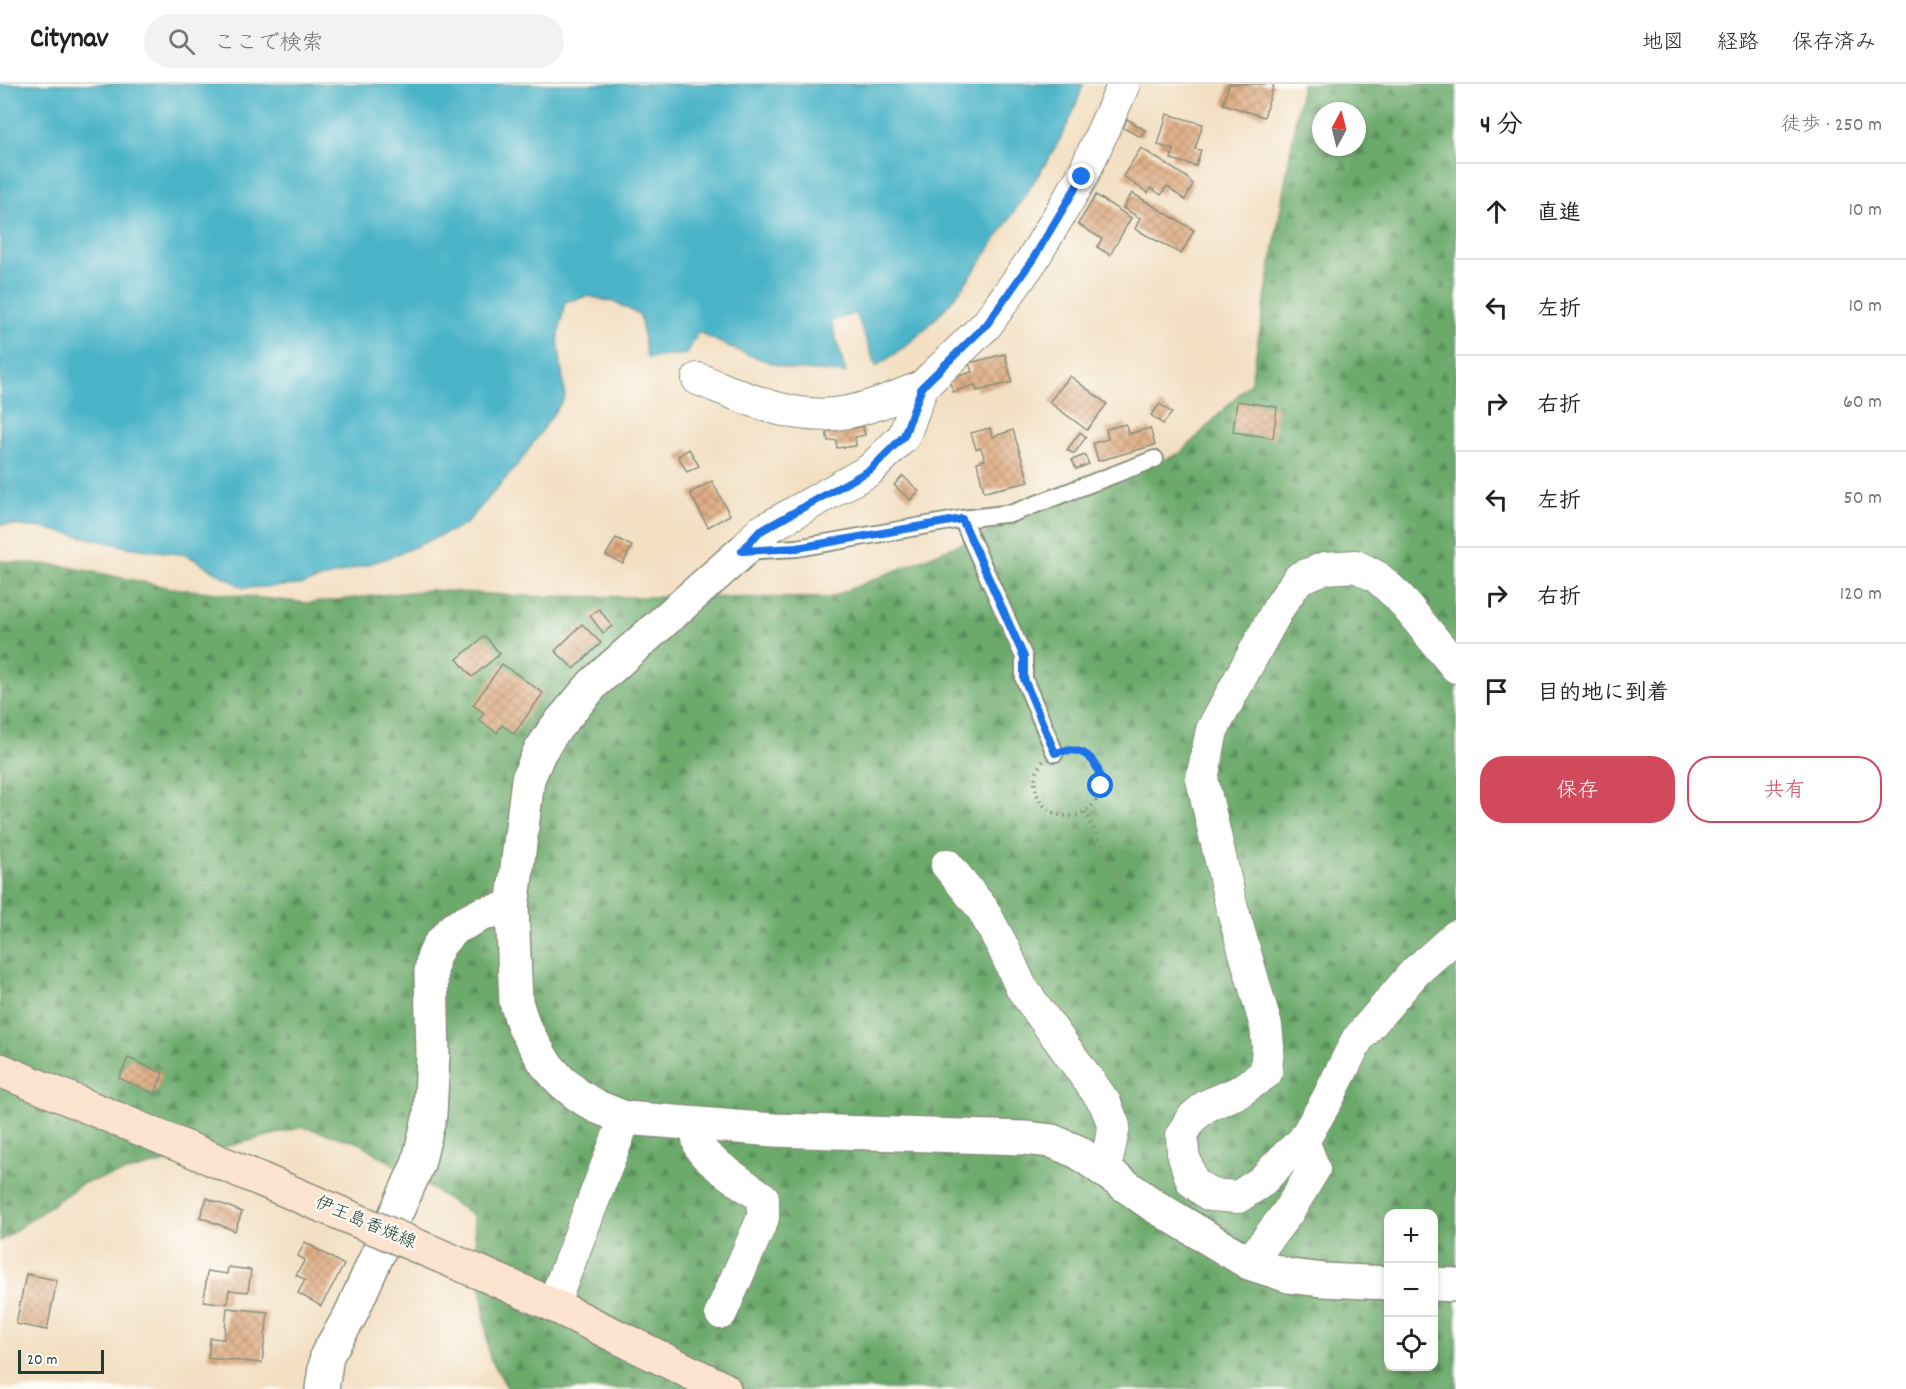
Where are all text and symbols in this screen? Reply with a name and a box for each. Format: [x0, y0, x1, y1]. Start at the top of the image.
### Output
search box [144, 14, 564, 68]
text: Citynav [30, 21, 108, 61]
icon: search [165, 25, 198, 58]
text: ここで検索 [213, 29, 323, 60]
text: 地図 [1642, 29, 1684, 59]
text: 経路 [1717, 29, 1759, 59]
text: 保存済み [1792, 29, 1876, 59]
north arrow [1312, 102, 1366, 156]
text: 4 分 [1480, 108, 1523, 145]
text: 徒歩 · 250 m [1781, 112, 1882, 140]
route end [1068, 163, 1094, 189]
icon: ahead [1480, 195, 1513, 228]
text: 10 m [1848, 197, 1882, 225]
text: 直進 [1537, 199, 1581, 230]
icon: left [1480, 291, 1513, 324]
text: 10 m [1848, 293, 1882, 321]
text: 左折 [1537, 295, 1581, 326]
icon: right [1480, 387, 1513, 420]
text: 60 m [1843, 389, 1882, 417]
text: 右折 [1537, 391, 1581, 422]
icon: left [1480, 483, 1513, 516]
text: 50 m [1844, 485, 1882, 513]
text: 左折 [1537, 487, 1581, 518]
icon: right [1480, 579, 1513, 612]
text: 120 m [1840, 581, 1882, 609]
text: 右折 [1537, 583, 1581, 614]
icon: arrive [1480, 675, 1513, 708]
text: 目的地に到着 [1537, 679, 1669, 710]
button: 保存 [1480, 756, 1675, 823]
button: 共有 [1687, 756, 1882, 823]
route start [1087, 772, 1113, 798]
street label: 伊王島香焼線 [310, 1191, 420, 1257]
map controls [1384, 1209, 1438, 1371]
button: + [1384, 1209, 1438, 1263]
button: − [1384, 1263, 1438, 1317]
button: locate [1384, 1317, 1438, 1371]
scale bar [18, 1347, 104, 1374]
text: 20 m [27, 1349, 57, 1372]

